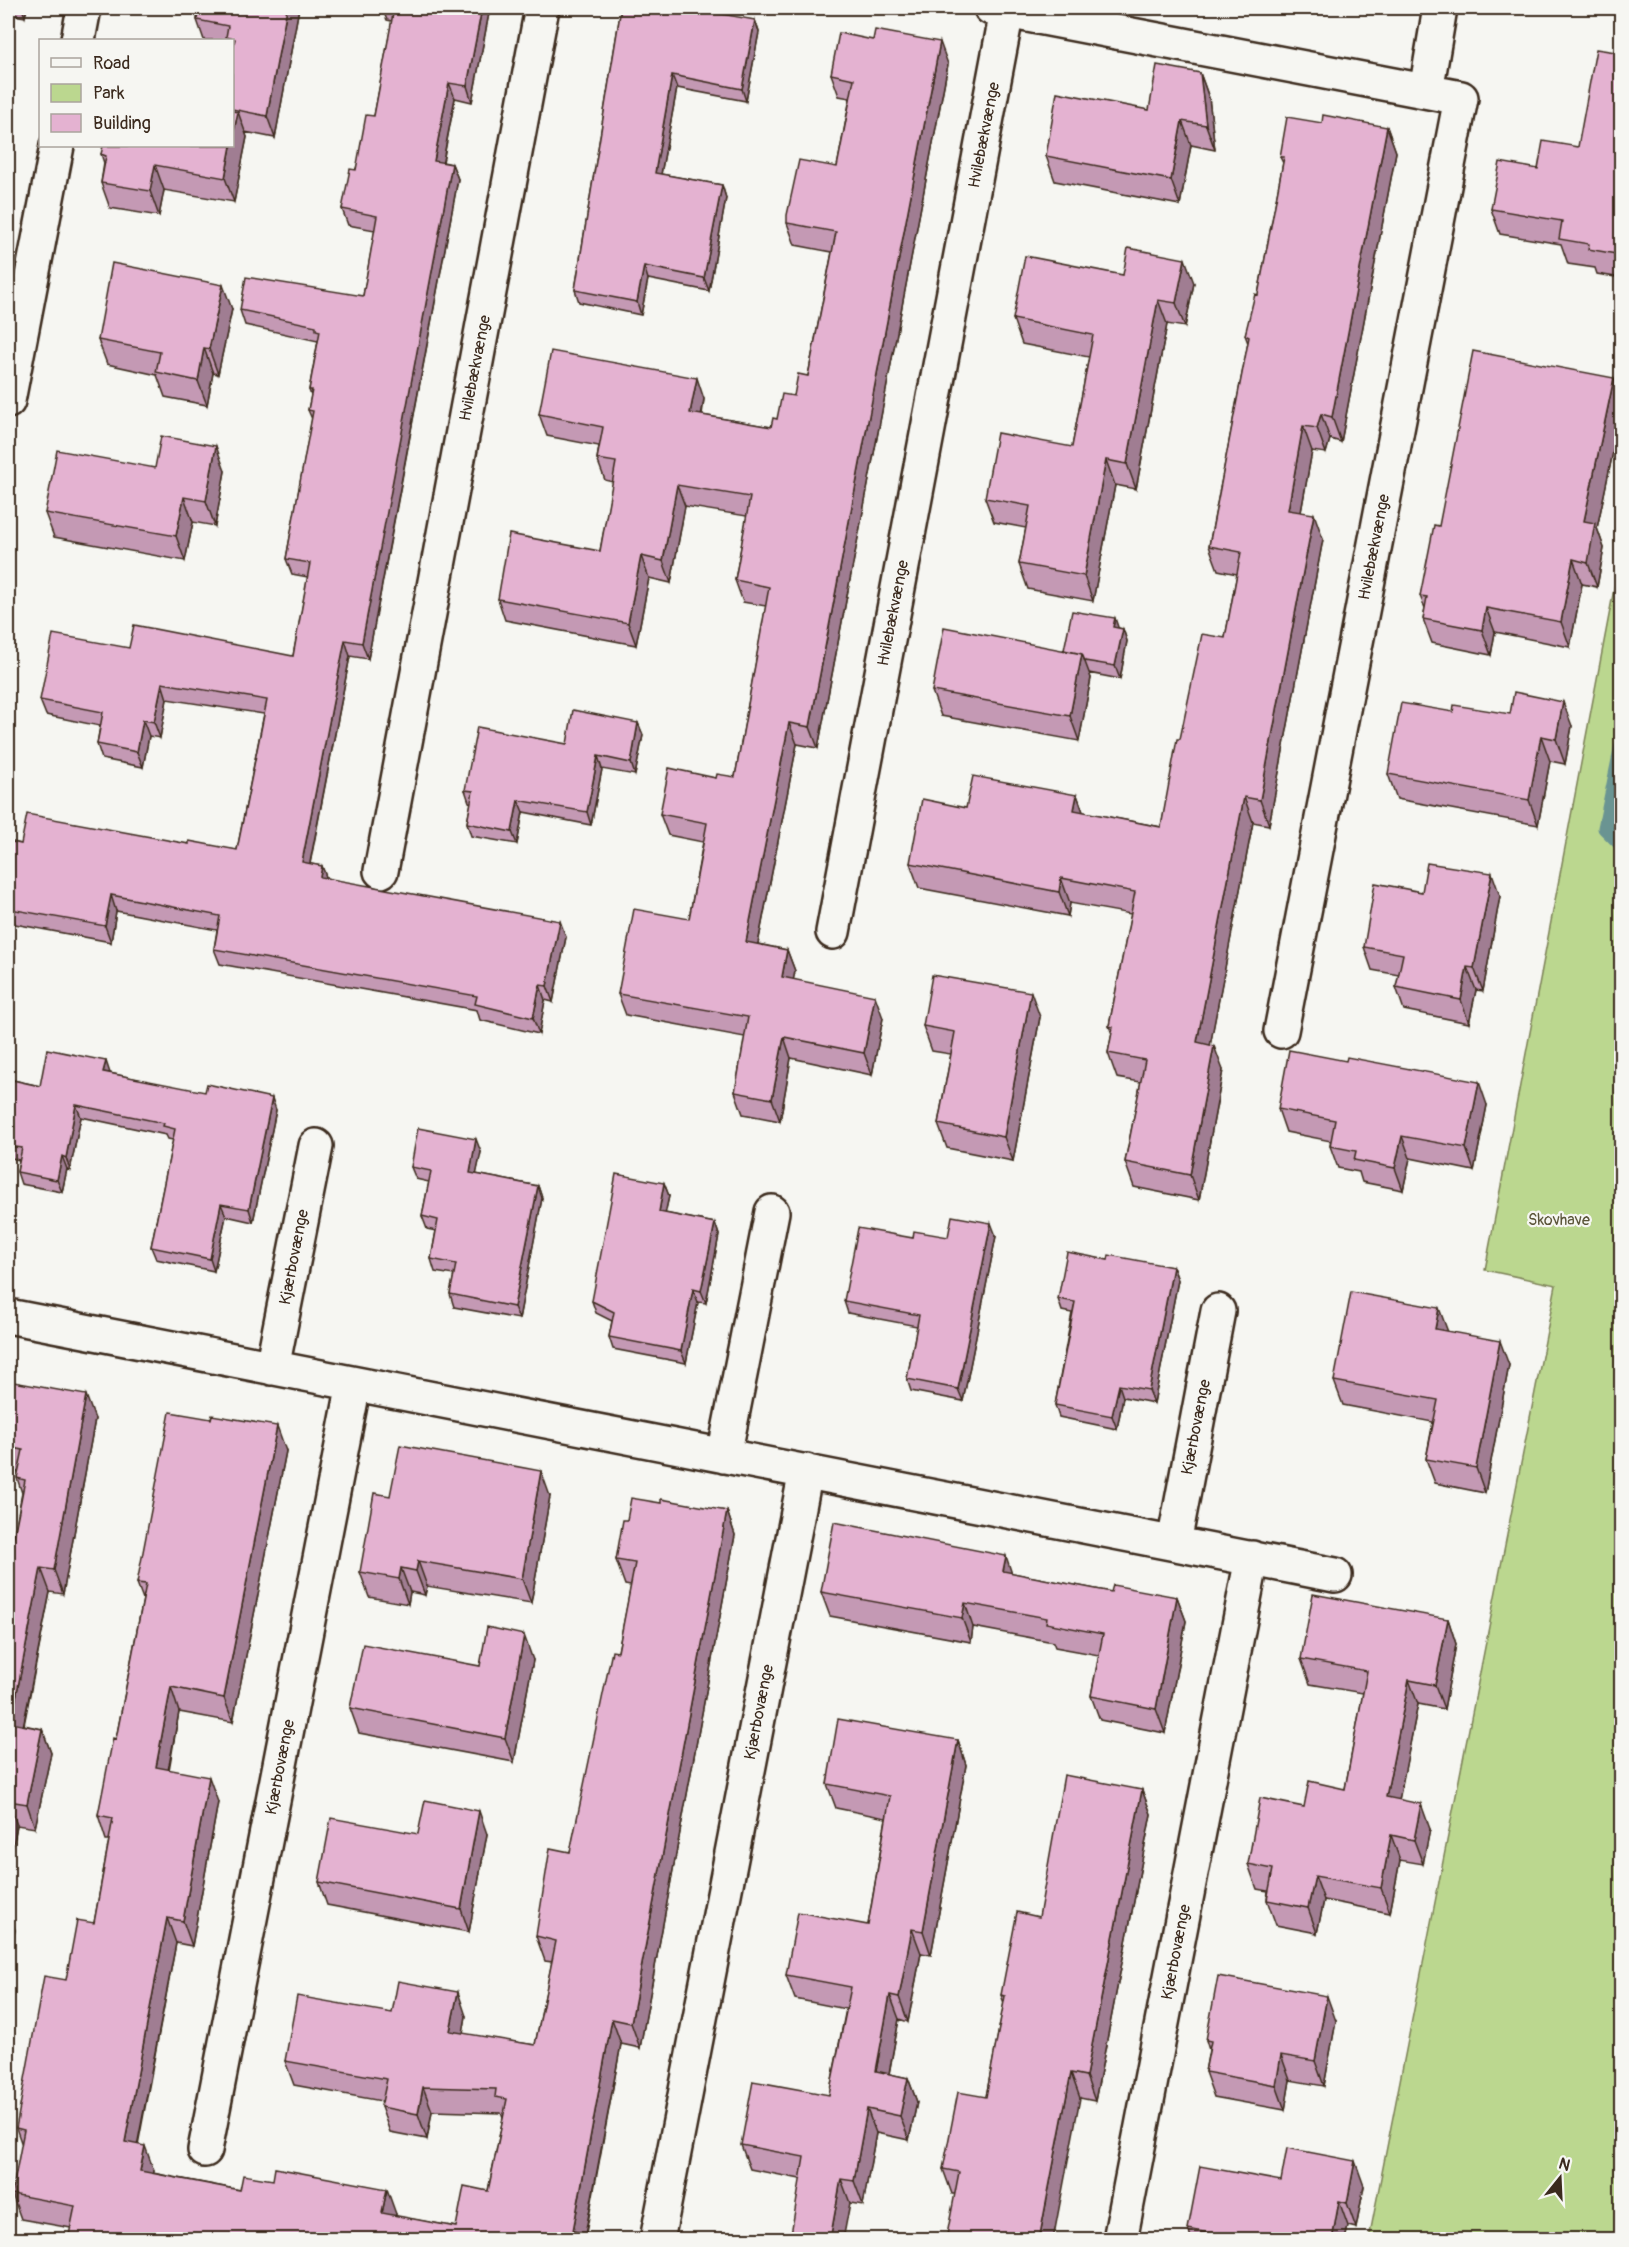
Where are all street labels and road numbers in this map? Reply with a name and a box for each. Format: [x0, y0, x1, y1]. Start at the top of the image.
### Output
street label: Hvilebækvænge [964, 80, 1004, 190]
street label: Hvilebækvænge [455, 313, 495, 423]
street label: Hvilebækvænge [1354, 492, 1394, 602]
street label: Hvilebækvænge [873, 558, 913, 668]
street label: Kjærbovænge [275, 1208, 313, 1306]
street label: Kjærbovænge [1177, 1378, 1215, 1476]
street label: Kjærbovænge [740, 1663, 778, 1761]
street label: Kjærbovænge [261, 1718, 299, 1816]
street label: Kjærbovænge [1157, 1903, 1195, 2001]

